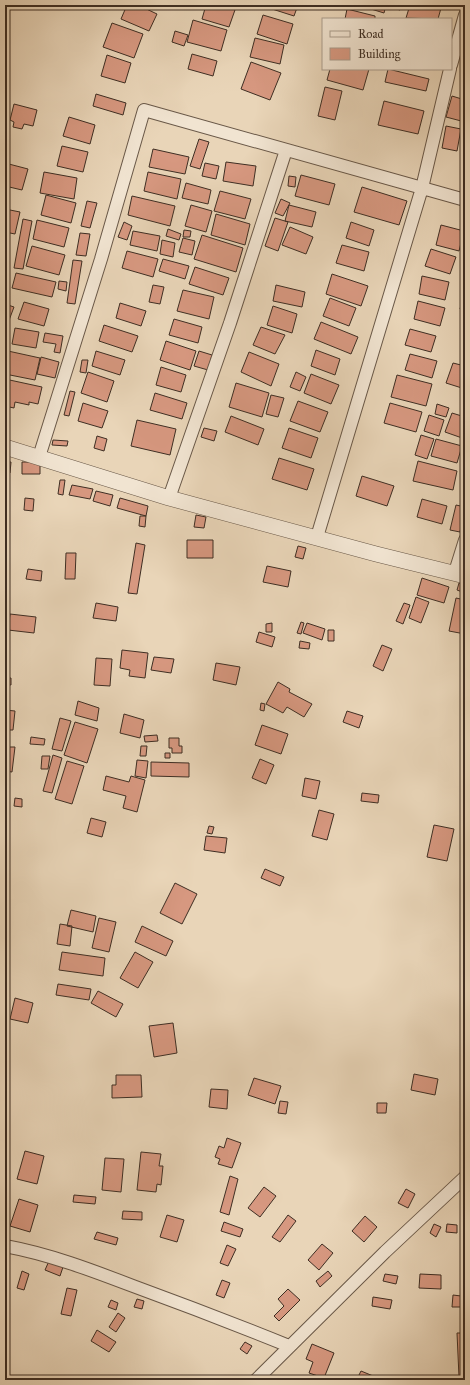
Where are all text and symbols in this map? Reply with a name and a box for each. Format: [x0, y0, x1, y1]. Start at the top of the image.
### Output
legend [322, 18, 452, 70]
text: Road [358, 27, 384, 41]
text: Building [358, 47, 401, 62]

